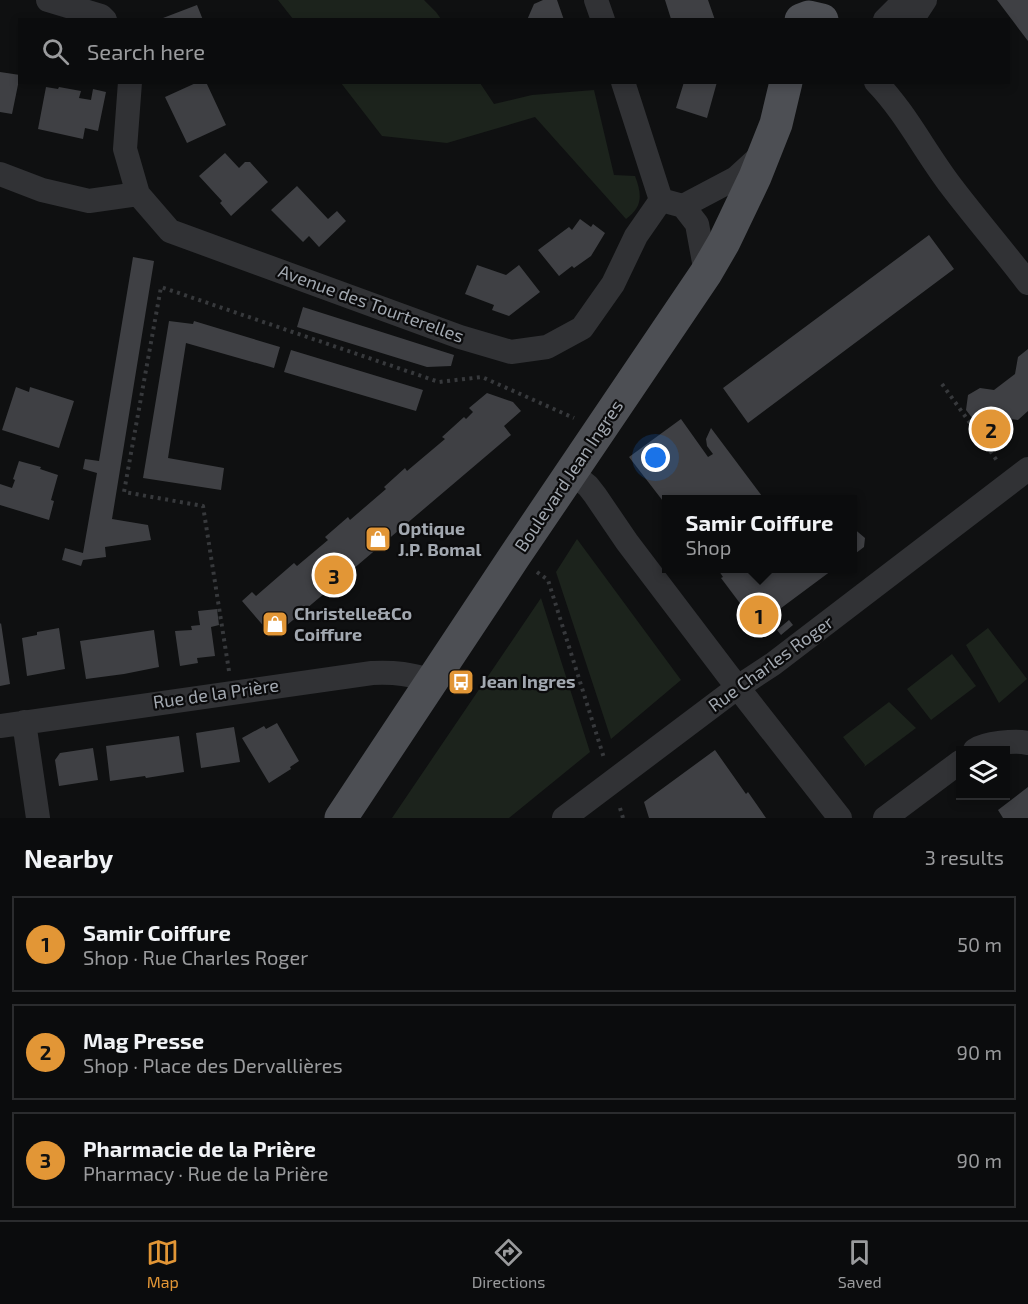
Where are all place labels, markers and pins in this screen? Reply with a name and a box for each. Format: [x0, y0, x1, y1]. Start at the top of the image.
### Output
pin: 2 [972, 406, 1010, 452]
place label: Optique J.P. Bomal [398, 517, 481, 560]
shop icon: Optique J.P. Bomal [363, 524, 393, 554]
pin: 3 [314, 552, 354, 598]
pin: 1 [740, 592, 778, 638]
place label: Christelle&Co Coiffure [294, 602, 412, 645]
shop icon: Christelle&Co Coiffure [260, 609, 290, 639]
bus stop icon: Jean Ingres [446, 667, 476, 697]
place label: Jean Ingres [480, 670, 576, 692]

